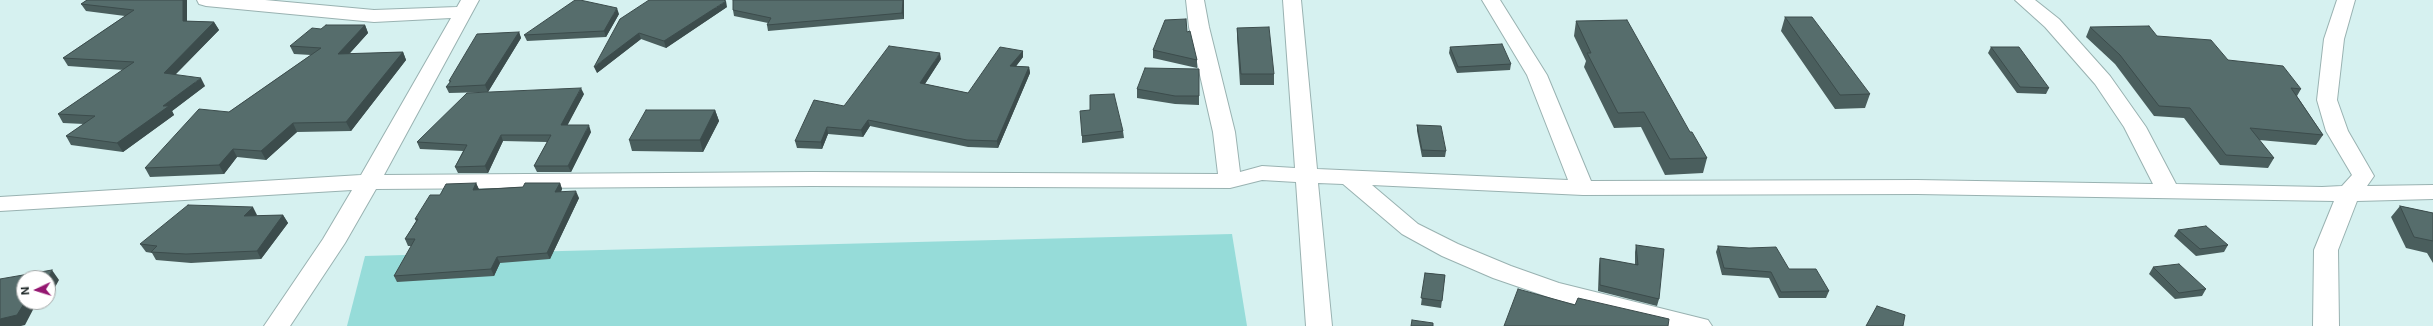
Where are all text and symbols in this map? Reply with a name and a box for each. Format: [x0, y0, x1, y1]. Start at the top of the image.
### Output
north arrow [16, 270, 56, 310]
text: N [18, 286, 32, 295]

